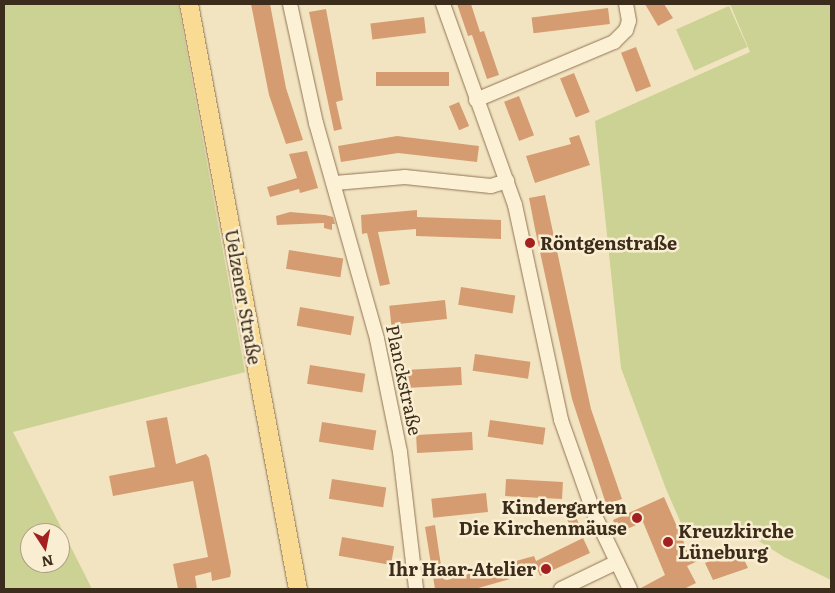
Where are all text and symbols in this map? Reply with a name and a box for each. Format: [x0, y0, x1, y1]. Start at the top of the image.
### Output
street label: Uelzener Straße [220, 228, 266, 366]
place label: Röntgenstraße [540, 232, 677, 254]
marker: Röntgenstraße [524, 237, 536, 249]
street label: Planckstraße [382, 323, 426, 437]
place label: Kindergarten Die Kirchenmäuse [459, 497, 627, 540]
marker: Kindergarten Die Kirchenmäuse [631, 512, 643, 524]
place label: Kreuzkirche Lüneburg [678, 521, 794, 564]
north arrow [20, 523, 70, 573]
marker: Kreuzkirche Lüneburg [662, 536, 674, 548]
text: N [40, 551, 55, 573]
place label: Ihr Haar-Atelier [388, 558, 536, 580]
marker: Ihr Haar-Atelier [540, 563, 552, 575]

